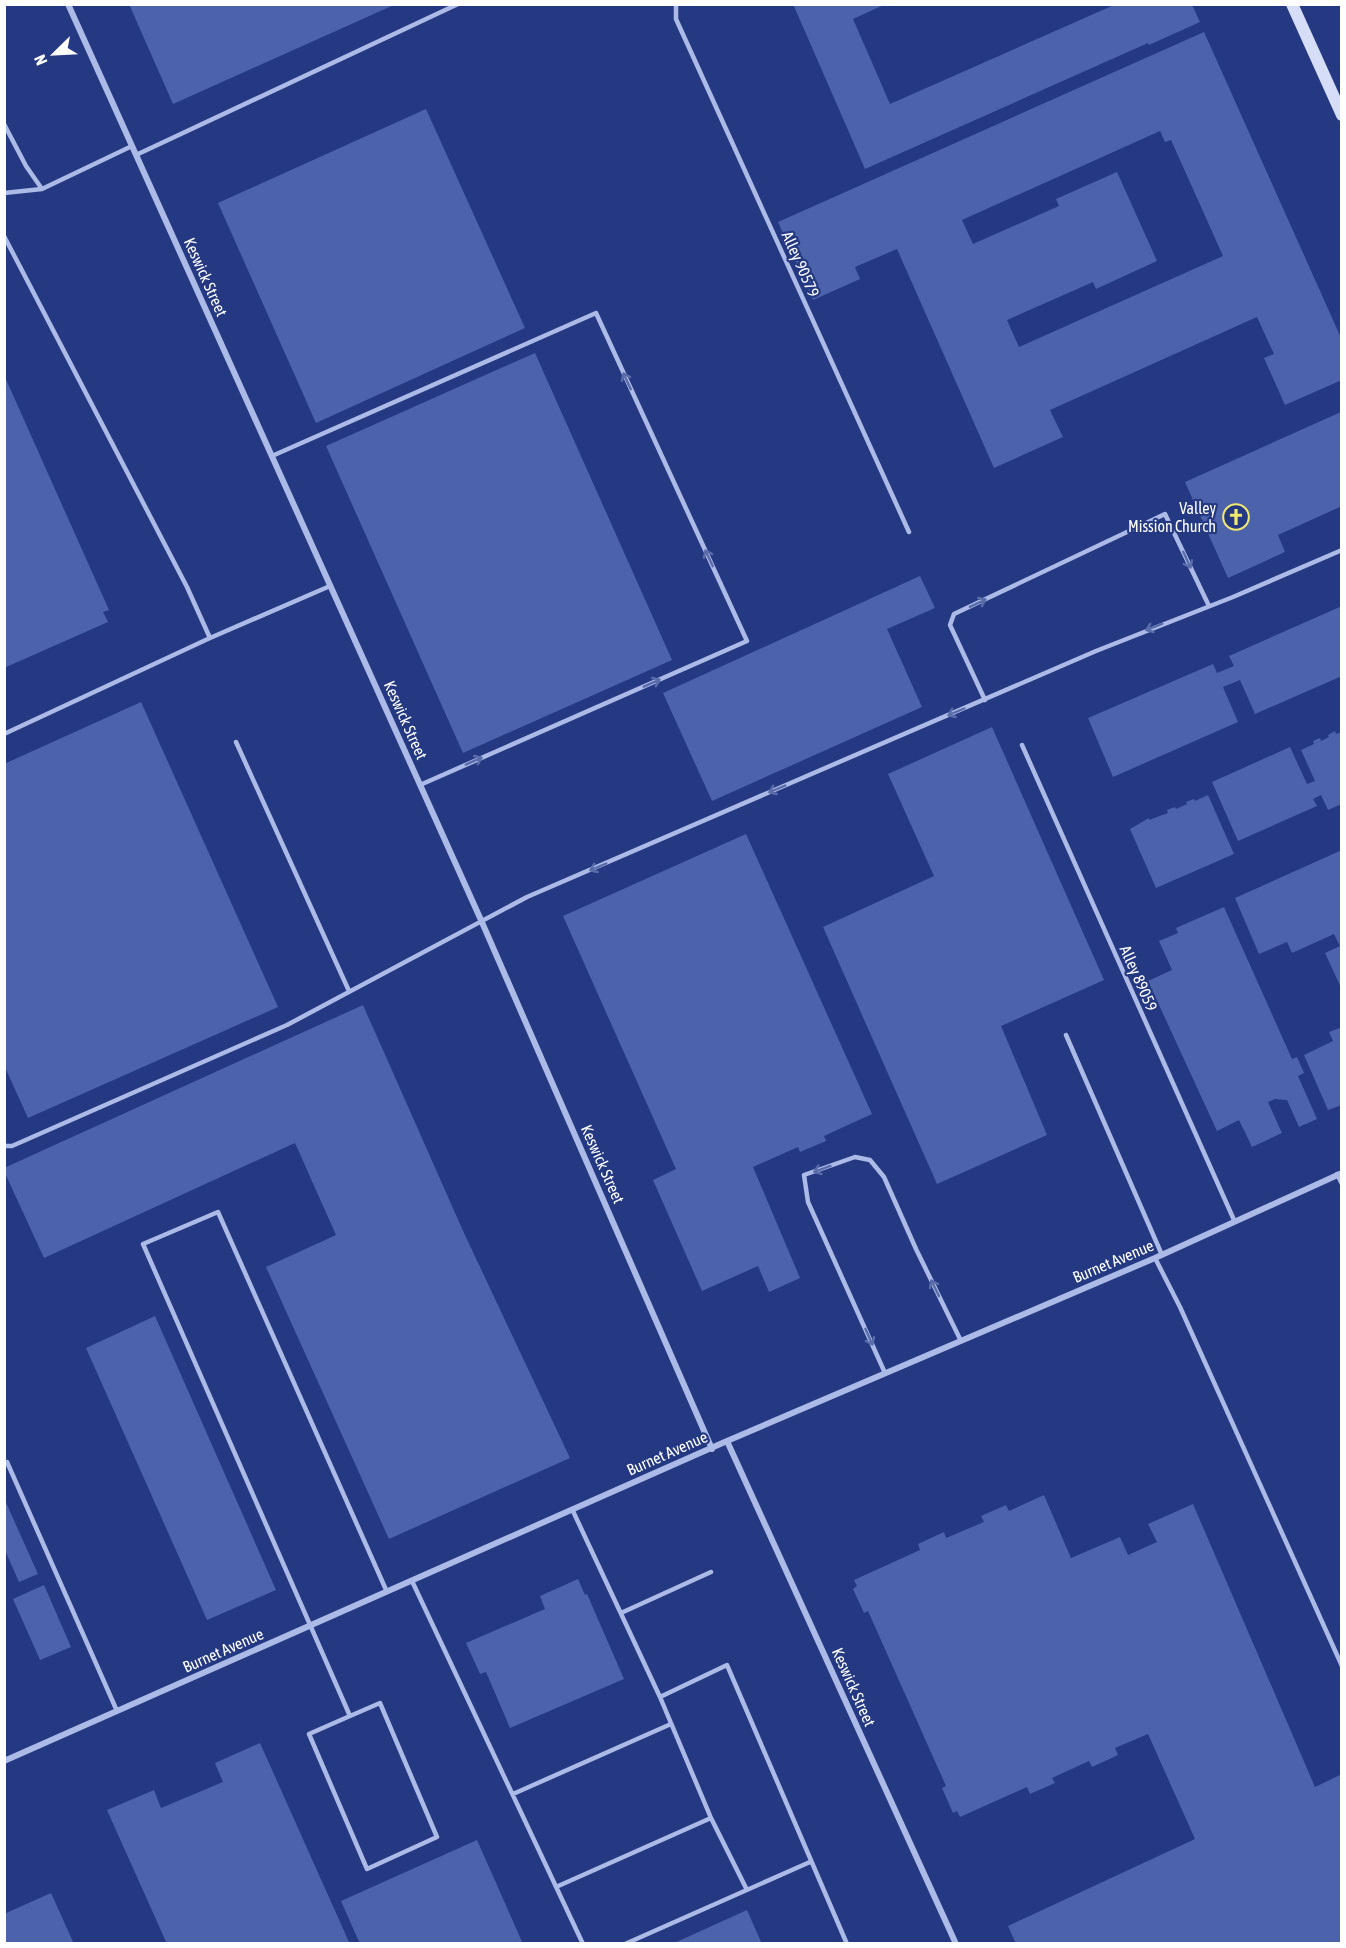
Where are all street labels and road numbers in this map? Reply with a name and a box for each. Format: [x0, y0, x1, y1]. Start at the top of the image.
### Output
street label: Alley 90579 [778, 229, 823, 300]
street label: Keswick Street [181, 235, 231, 319]
street label: Keswick Street [381, 678, 431, 762]
street label: Alley 89059 [1116, 943, 1161, 1014]
street label: Keswick Street [578, 1122, 628, 1206]
street label: Burnet Avenue [1070, 1236, 1156, 1286]
street label: Burnet Avenue [624, 1427, 710, 1479]
street label: Burnet Avenue [180, 1624, 266, 1676]
street label: Keswick Street [829, 1645, 879, 1729]

